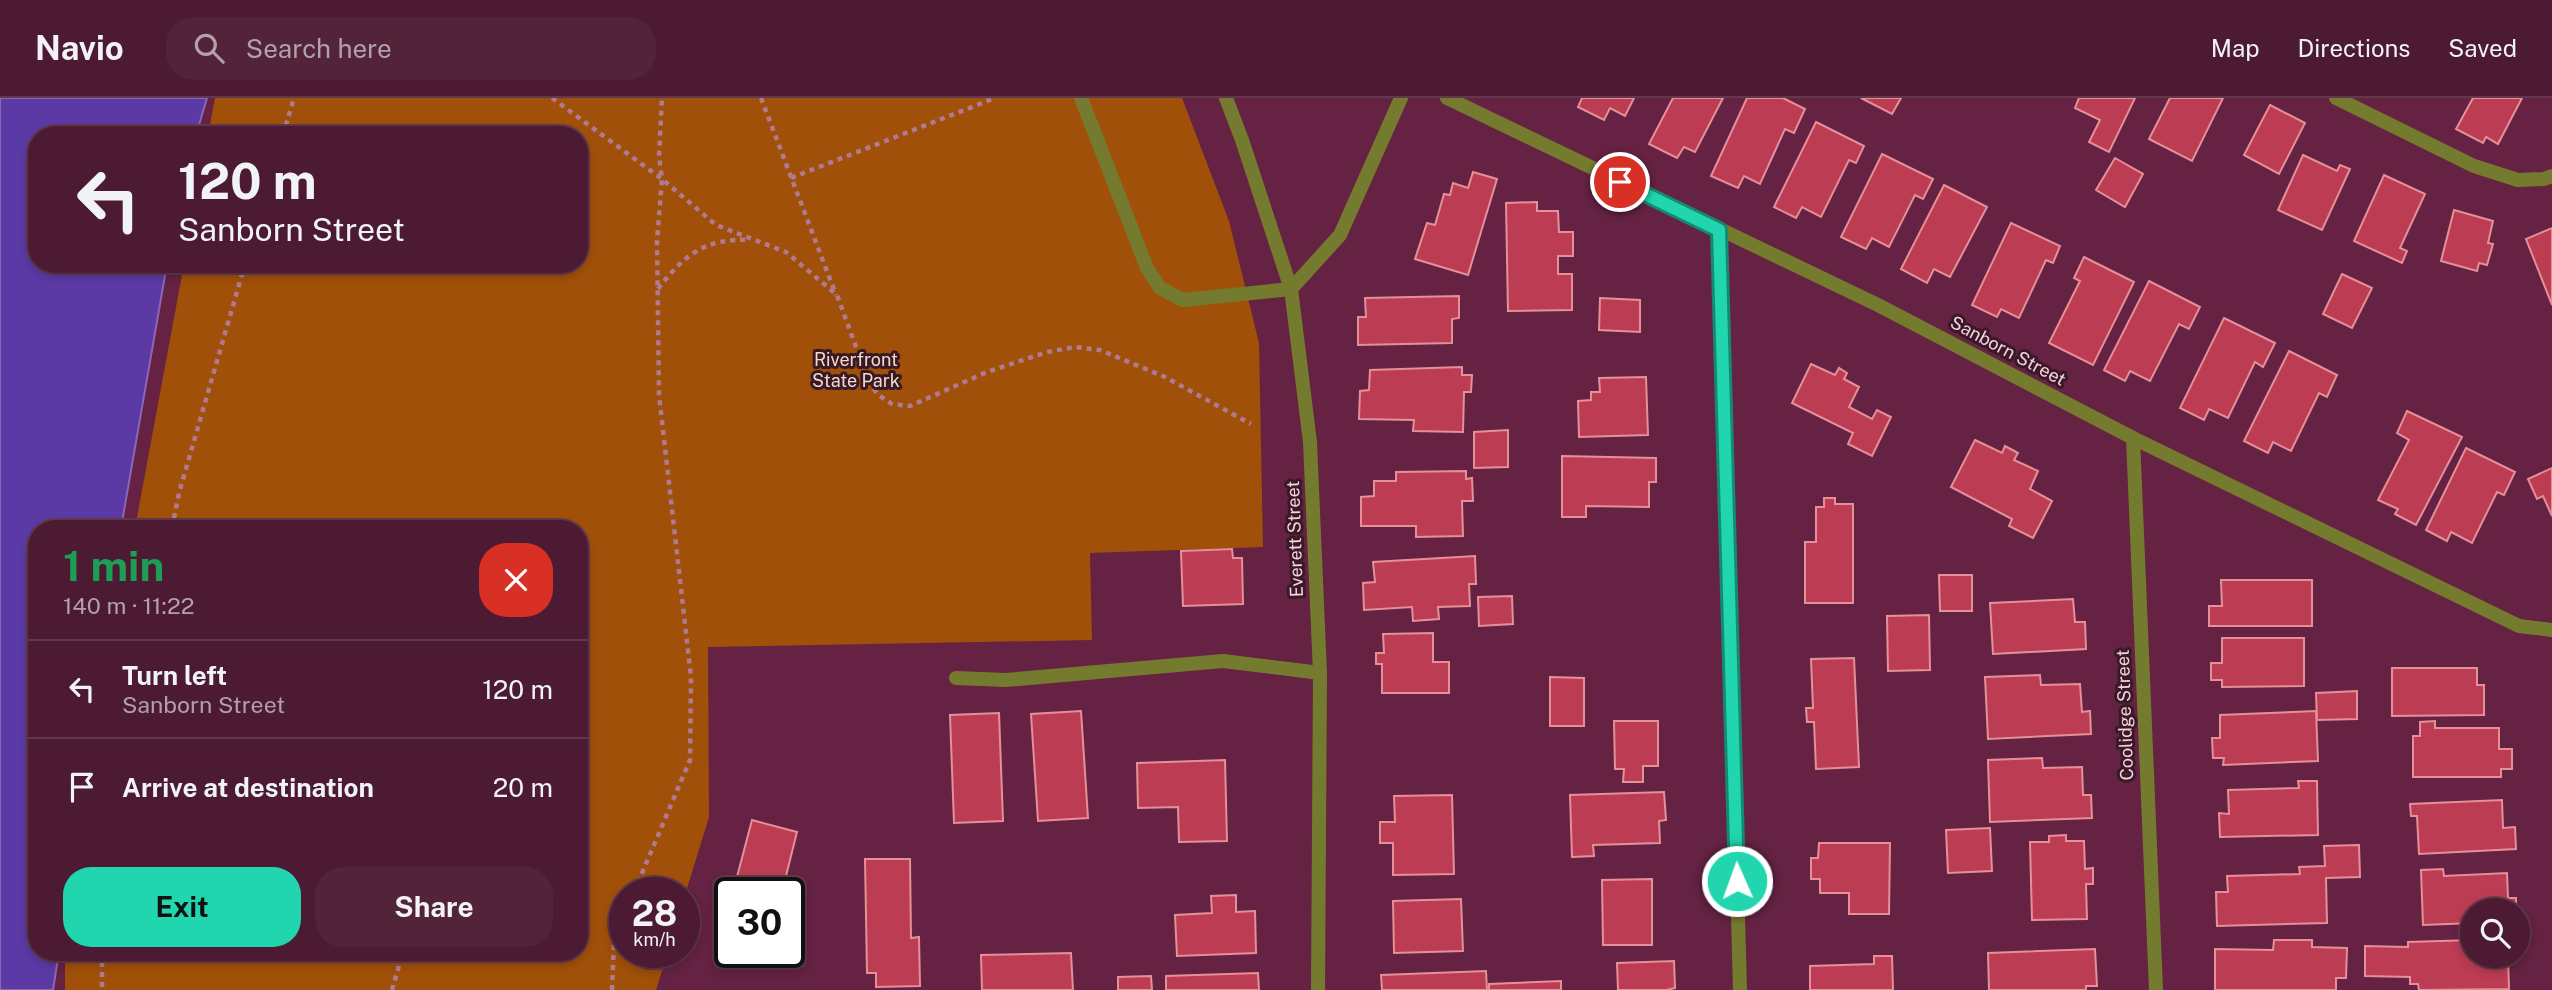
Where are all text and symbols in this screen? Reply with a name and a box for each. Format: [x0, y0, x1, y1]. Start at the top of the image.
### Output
search box [166, 17, 656, 80]
text: Navio [35, 29, 124, 67]
icon: search [190, 29, 228, 67]
text: Search here [246, 33, 392, 64]
text: Map [2211, 34, 2260, 62]
text: Directions [2298, 34, 2410, 62]
text: Saved [2448, 34, 2517, 62]
text: 120 m [178, 152, 317, 210]
pin [1590, 152, 1650, 212]
icon: left [63, 154, 154, 245]
icon: arrive [1601, 163, 1639, 201]
text: Sanborn Street [178, 211, 405, 248]
street label: Sanborn Street [1947, 311, 2070, 390]
park label: Riverfront State Park [812, 349, 900, 391]
street label: Everett Street [1282, 480, 1307, 598]
text: 1 min [63, 541, 164, 590]
button: close [479, 543, 553, 617]
text: 140 m · 11:22 [63, 592, 194, 619]
street label: Coolidge Street [2112, 649, 2137, 781]
text: Turn left [122, 660, 227, 691]
icon: left [63, 670, 101, 708]
text: 120 m [482, 674, 553, 705]
text: Sanborn Street [122, 691, 285, 718]
icon: arrive [63, 768, 101, 806]
text: Arrive at destination [122, 772, 374, 803]
text: 20 m [493, 772, 553, 803]
position arrow [1700, 844, 1774, 918]
button: Exit [63, 867, 301, 947]
button: Share [315, 867, 553, 947]
speed limit sign: 30 [714, 877, 805, 968]
text: 28 [632, 893, 677, 934]
map controls [2460, 898, 2530, 968]
button: search [2460, 898, 2530, 968]
text: km/h [633, 929, 676, 950]

